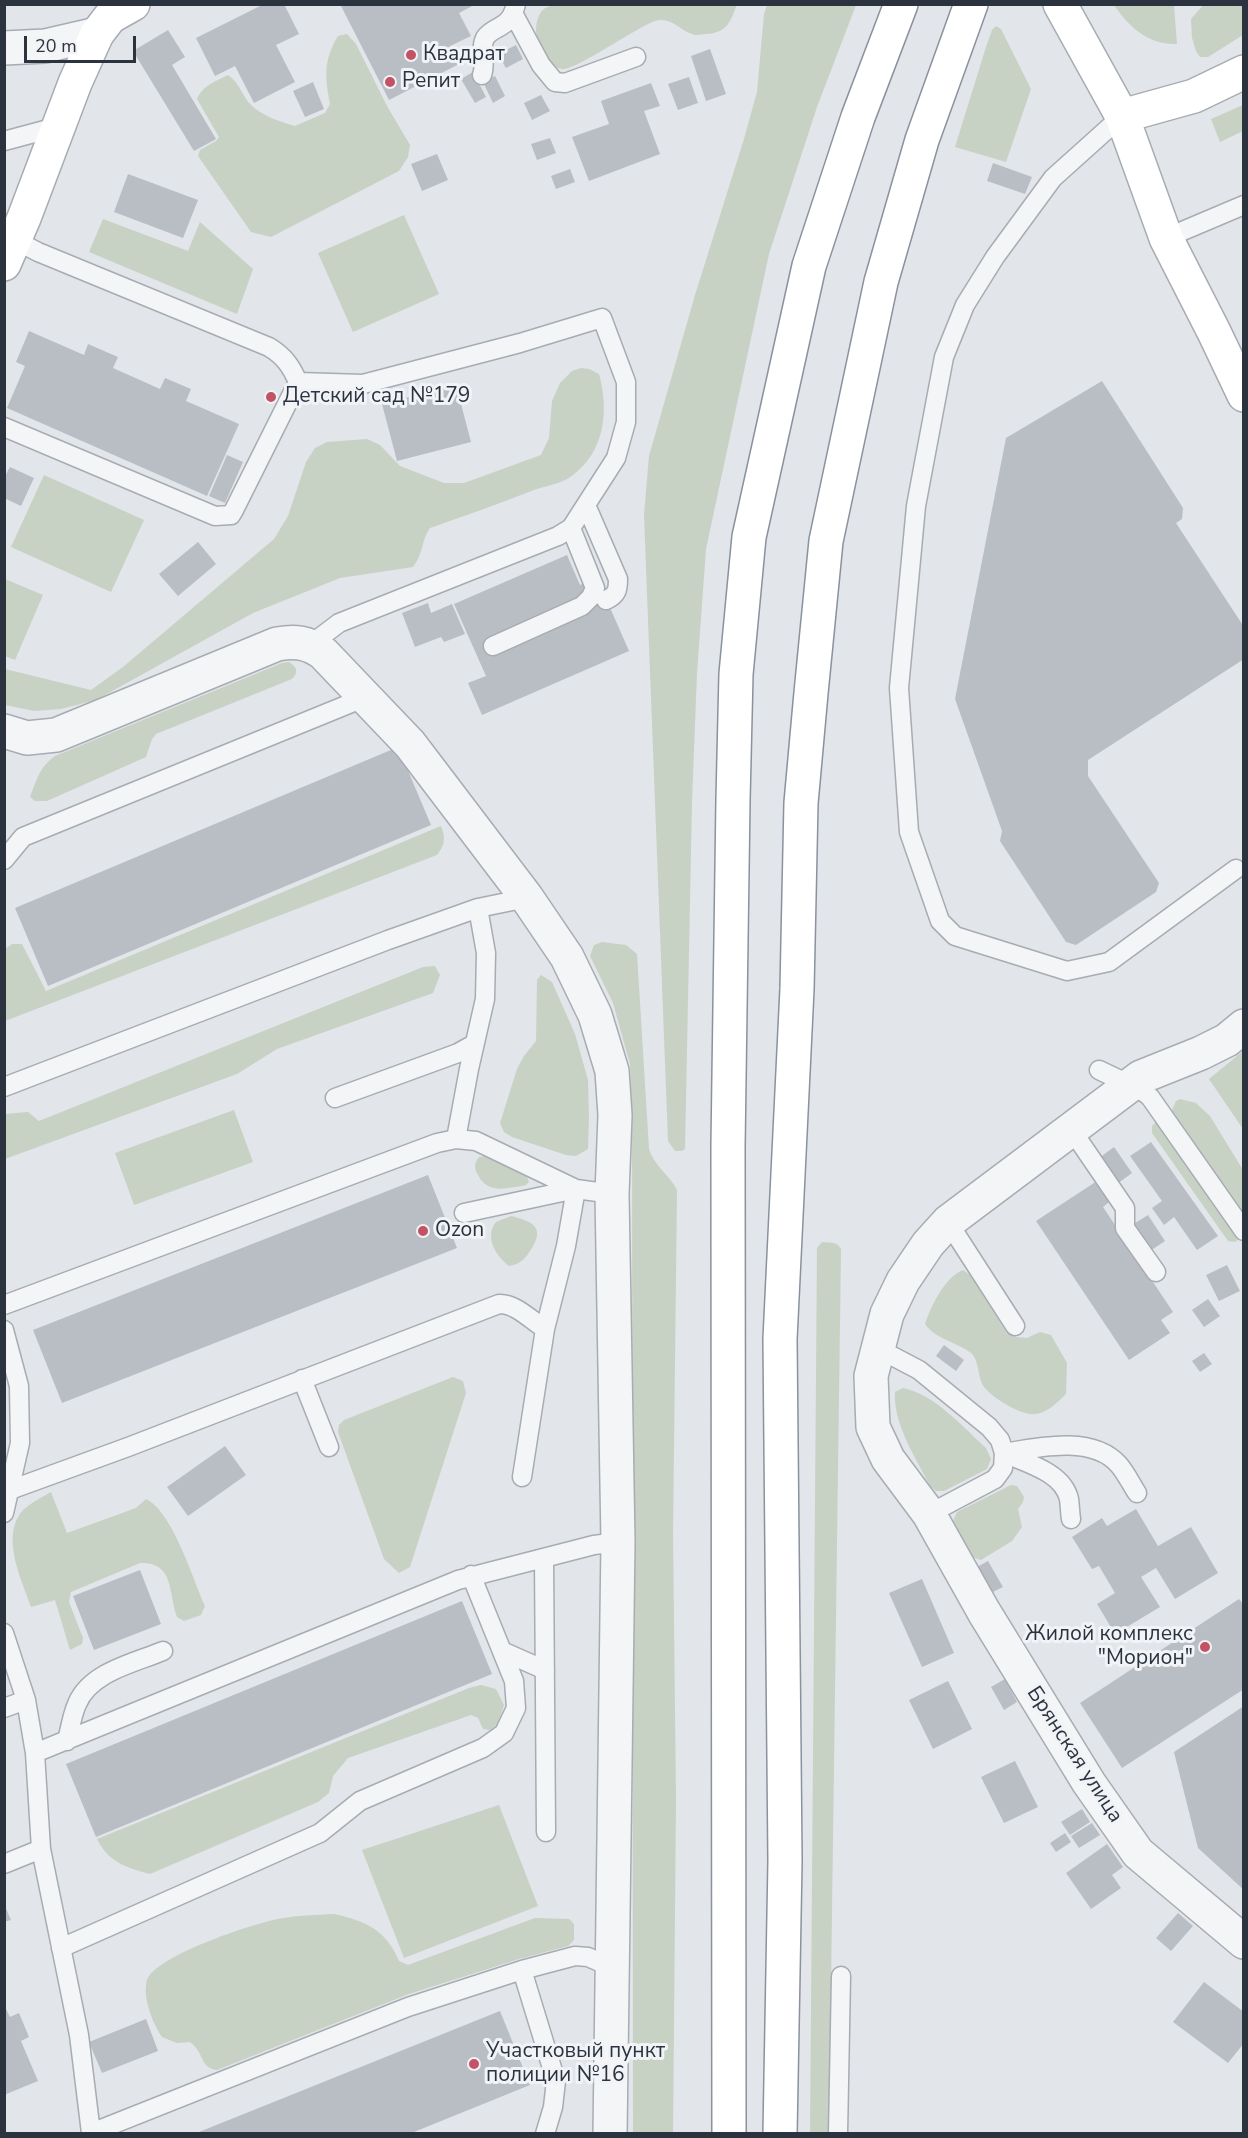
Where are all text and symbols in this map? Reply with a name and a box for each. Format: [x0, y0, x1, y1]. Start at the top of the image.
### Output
scale bar [27, 24, 140, 62]
text: 20 m [35, 34, 77, 58]
place label: Квадрат [423, 42, 505, 68]
marker: Квадрат [404, 48, 418, 62]
place label: Репит [402, 69, 460, 95]
marker: Репит [383, 75, 397, 89]
place label: Детский сад №179 [283, 384, 470, 410]
marker: Детский сад №179 [264, 390, 278, 404]
place label: Ozon [435, 1218, 484, 1244]
marker: Ozon [416, 1224, 430, 1238]
place label: Жилой комплекс "Морион" [1025, 1622, 1193, 1672]
marker: Жилой комплекс "Морион" [1198, 1640, 1212, 1654]
street label: Брянская улица [1021, 1682, 1127, 1828]
place label: Участковый пункт полиции №16 [486, 2039, 665, 2089]
marker: Участковый пункт полиции №16 [467, 2057, 481, 2071]

